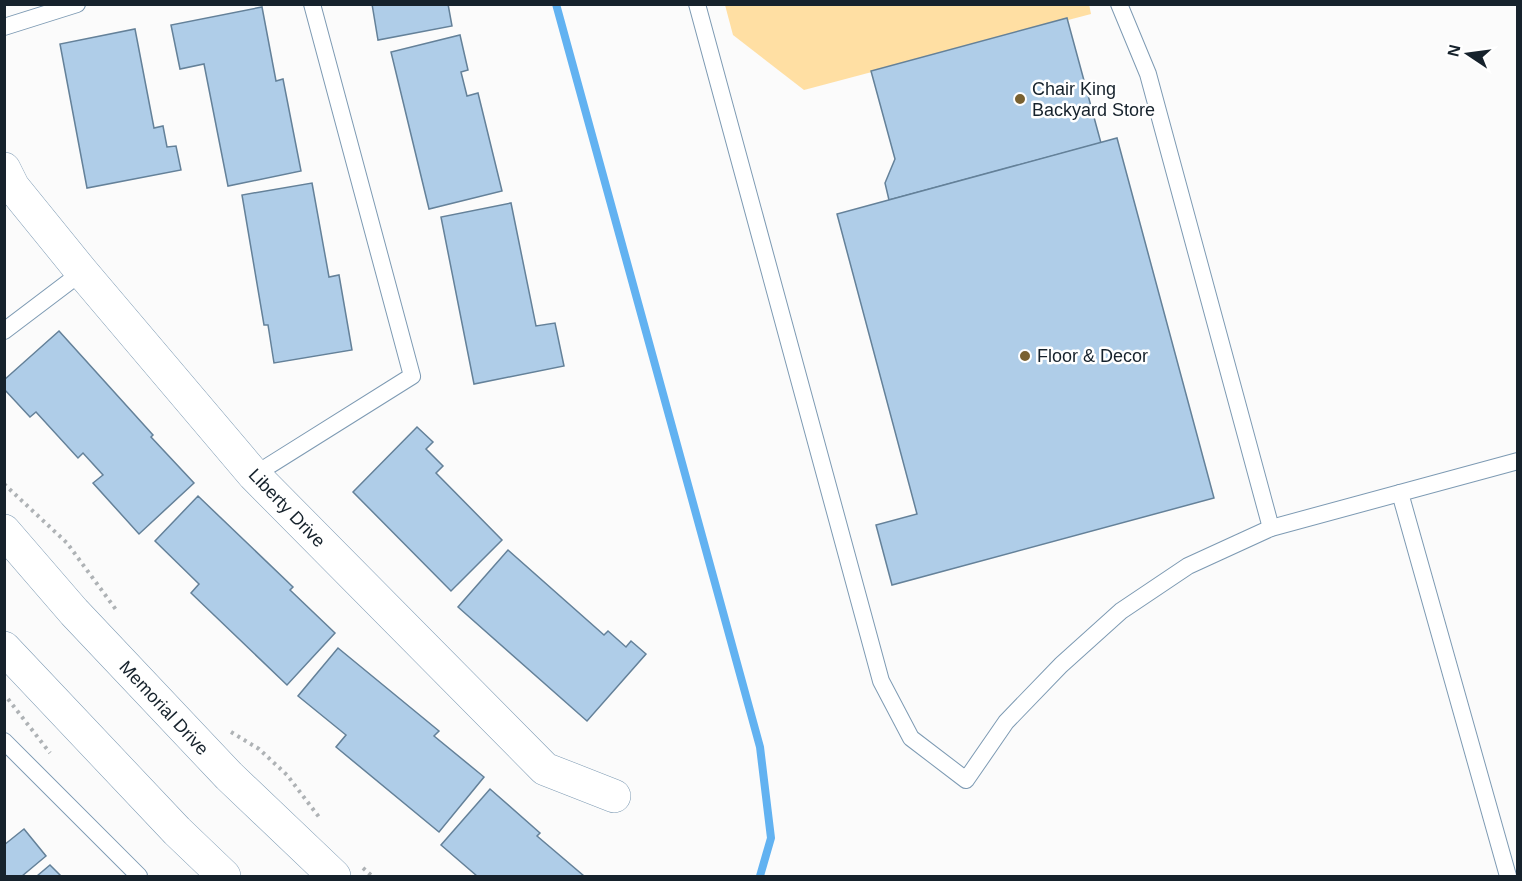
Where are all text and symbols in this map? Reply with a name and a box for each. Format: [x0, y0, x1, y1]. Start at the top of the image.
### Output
north arrow [1438, 24, 1498, 84]
text: N [1444, 43, 1463, 58]
place label: Chair King Backyard Store [1032, 79, 1155, 120]
marker: Chair King Backyard Store [1013, 92, 1027, 106]
place label: Floor & Decor [1037, 346, 1148, 366]
marker: Floor & Decor [1018, 349, 1032, 363]
street label: Liberty Drive [245, 465, 329, 551]
street label: Memorial Drive [115, 657, 213, 759]

